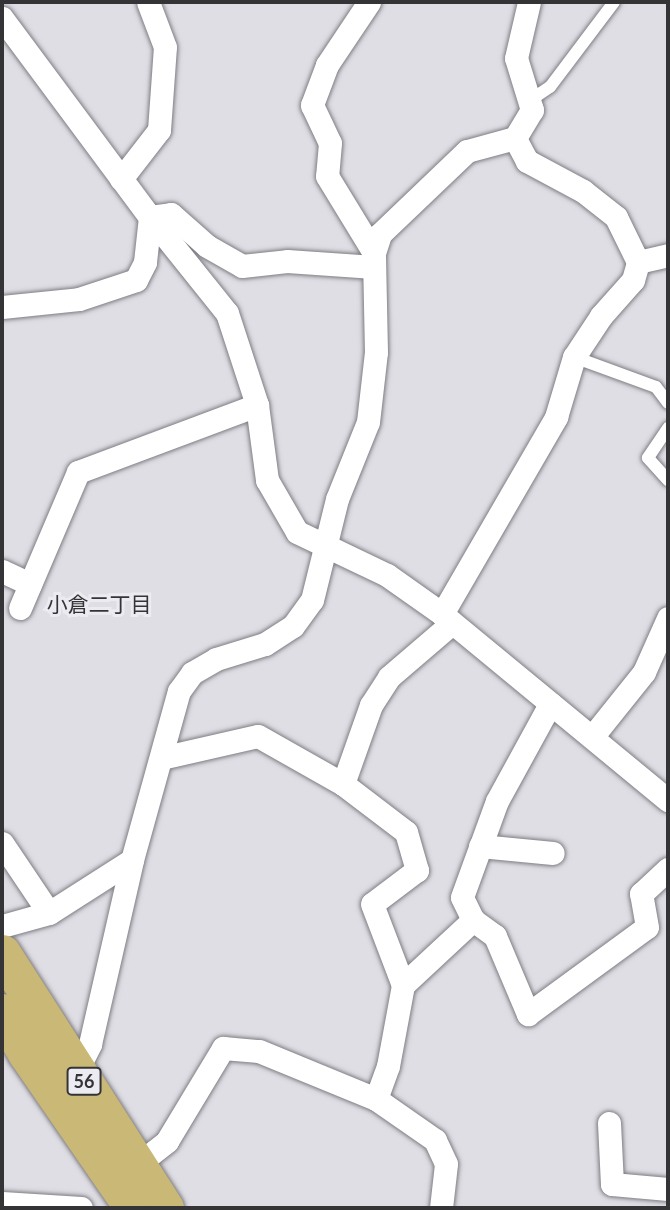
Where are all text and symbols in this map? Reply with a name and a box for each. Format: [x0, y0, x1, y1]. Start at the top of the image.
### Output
district label: 小倉二丁目 [47, 591, 151, 617]
road number: 56 [66, 1066, 102, 1096]

